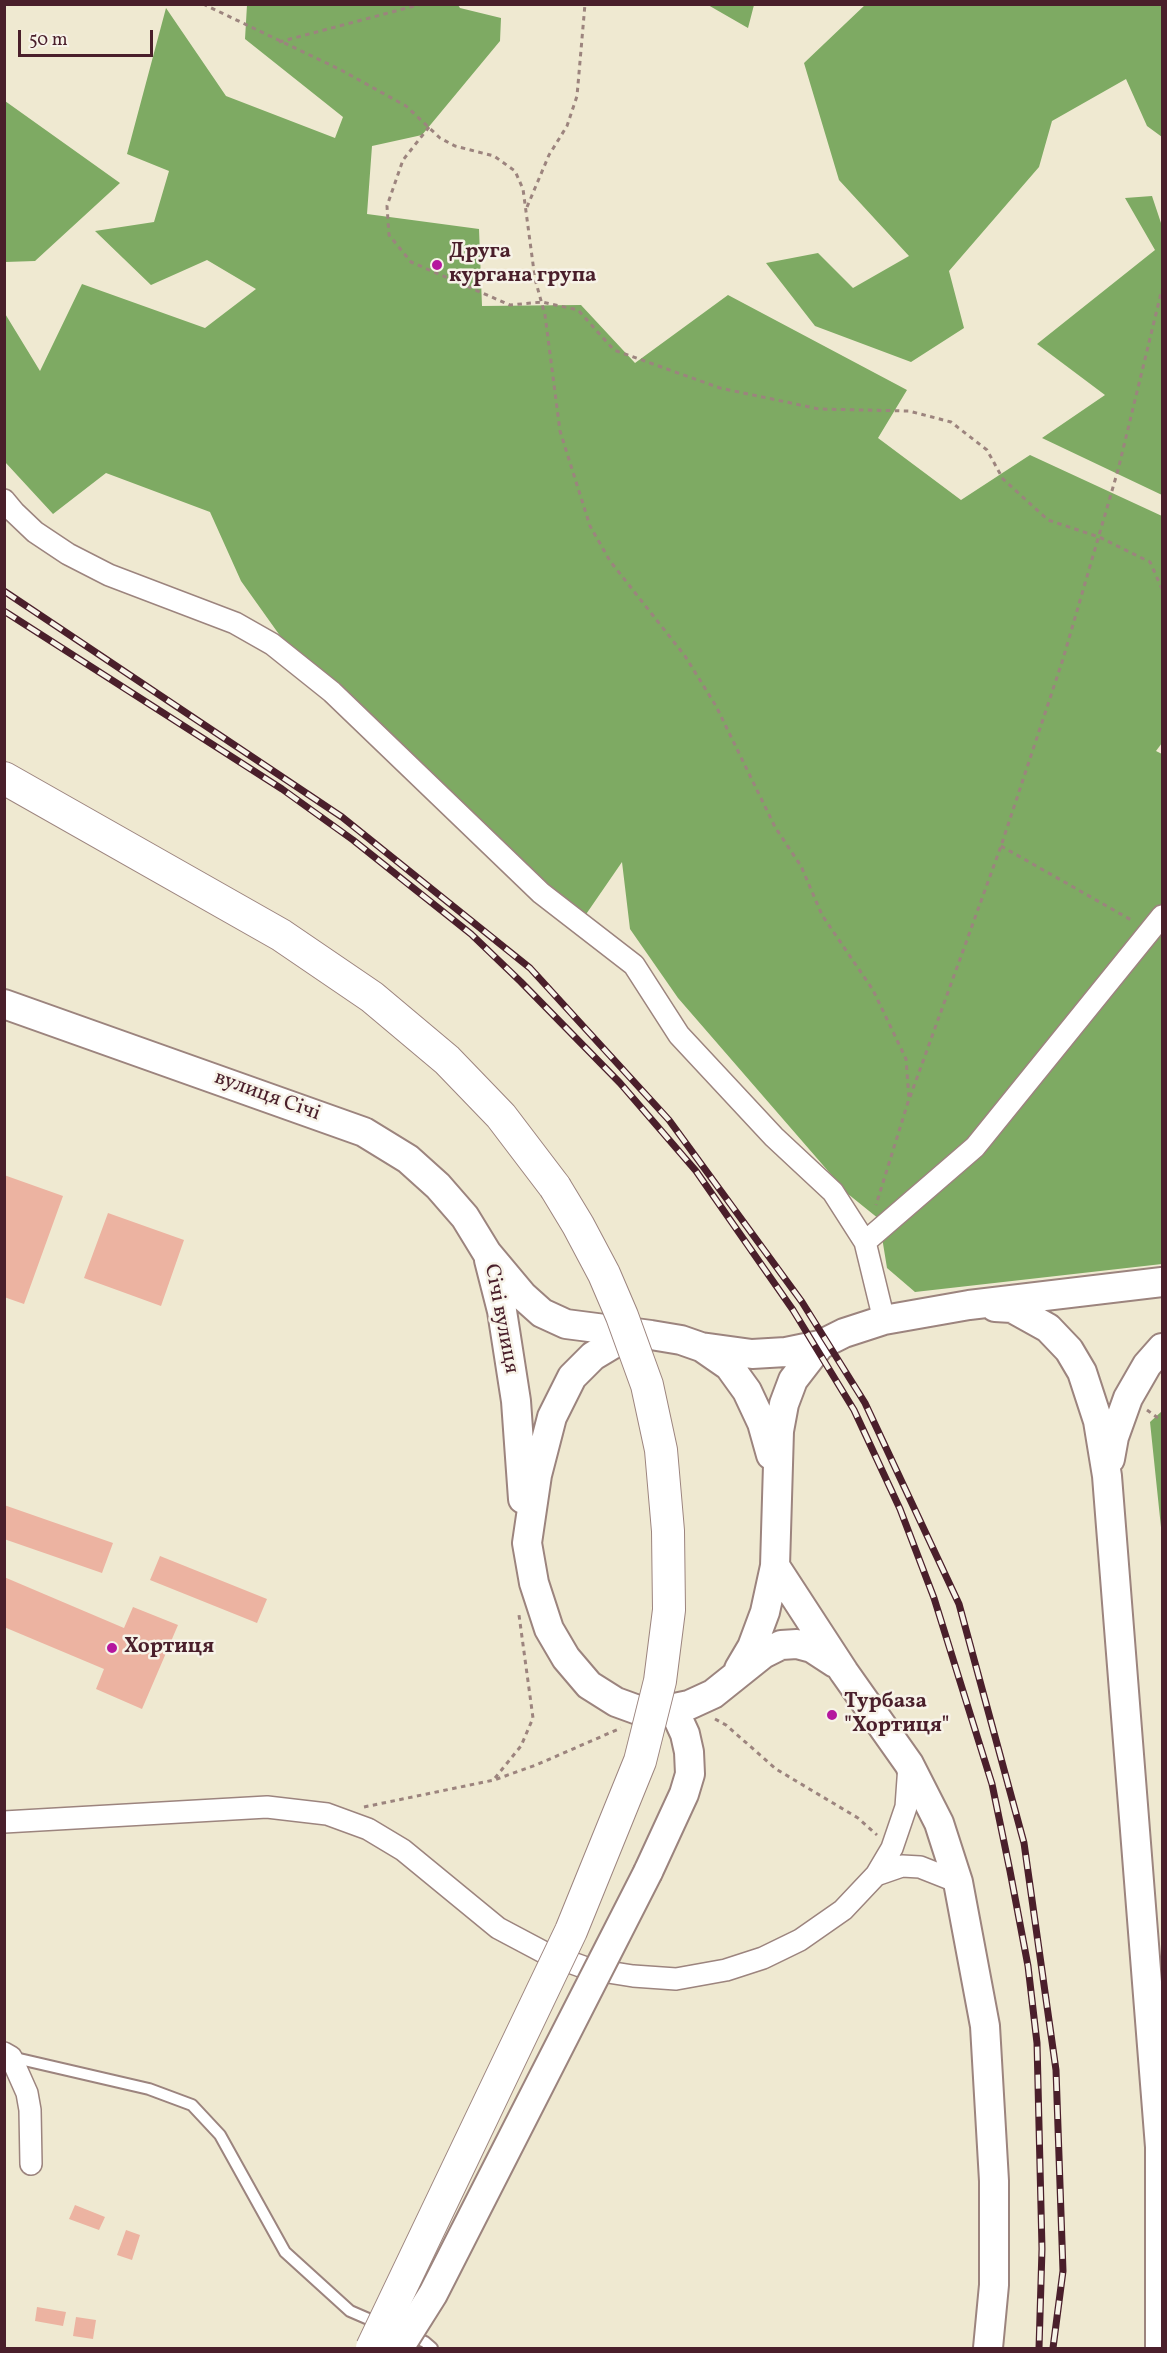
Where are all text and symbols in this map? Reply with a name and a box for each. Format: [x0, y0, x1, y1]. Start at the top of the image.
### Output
scale bar [21, 18, 156, 56]
text: 50 m [29, 28, 68, 53]
place label: Друга кургана група [449, 240, 597, 290]
marker: Друга кургана група [430, 258, 444, 272]
street label: вулиця Січі [211, 1066, 323, 1128]
street label: Січі вулиця [477, 1262, 523, 1376]
place label: Хортиця [124, 1635, 214, 1661]
marker: Хортиця [105, 1641, 119, 1655]
place label: Турбаза "Хортиця" [844, 1690, 949, 1740]
marker: Турбаза "Хортиця" [825, 1708, 839, 1722]

